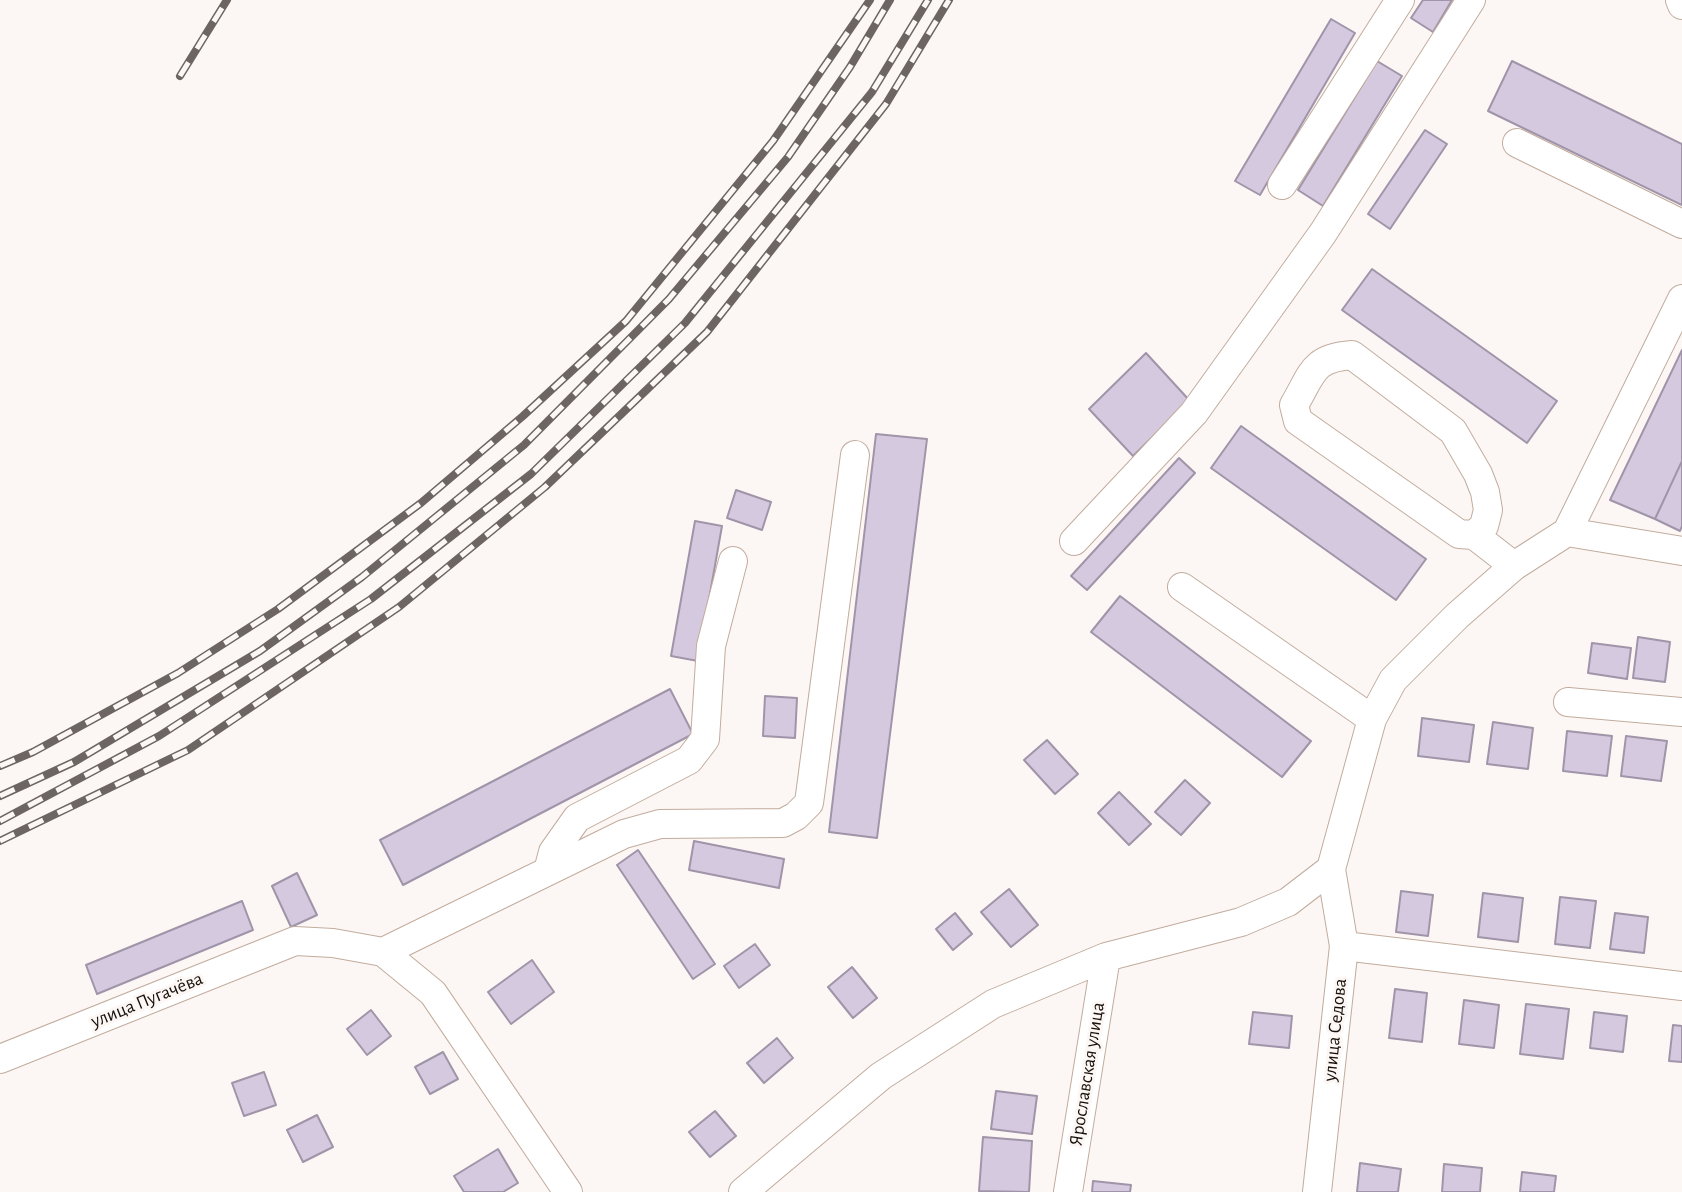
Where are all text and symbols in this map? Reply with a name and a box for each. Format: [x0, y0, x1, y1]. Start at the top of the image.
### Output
street label: улица Пугачёва [88, 967, 206, 1033]
street label: улица Седова [1318, 977, 1352, 1083]
street label: Ярославская улица [1064, 1001, 1110, 1147]

